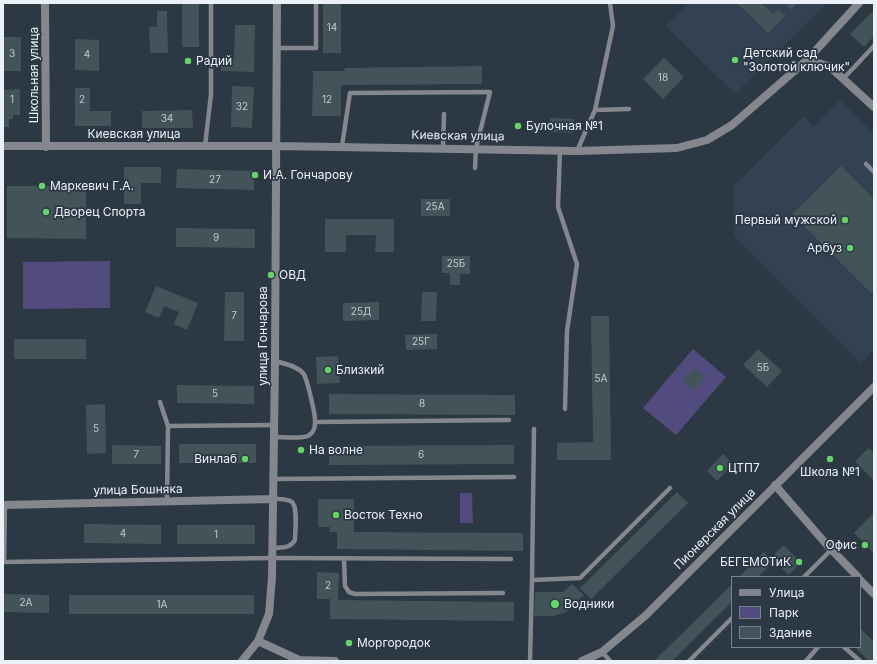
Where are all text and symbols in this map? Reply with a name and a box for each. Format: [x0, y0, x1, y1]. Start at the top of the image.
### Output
house number: 14 [327, 22, 337, 34]
street label: Школьная улица [27, 27, 41, 123]
place label: Детский сад "Золотой ключик" [743, 46, 850, 74]
house number: 3 [9, 48, 15, 60]
house number: 4 [84, 49, 90, 61]
place label: Радий [196, 54, 232, 68]
marker: Детский сад "Золотой ключик" [730, 55, 740, 65]
marker: Радий [183, 56, 193, 66]
house number: 18 [658, 72, 668, 84]
house number: 1 [10, 94, 14, 106]
house number: 2 [79, 94, 85, 106]
house number: 12 [322, 94, 332, 106]
house number: 32 [236, 101, 248, 113]
house number: 34 [161, 113, 173, 125]
place label: Булочная №1 [526, 119, 603, 133]
marker: Булочная №1 [513, 121, 523, 131]
street label: Киевская улица [87, 127, 181, 141]
street label: Киевская улица [411, 128, 505, 144]
place label: И.А. Гончарову [263, 168, 353, 182]
marker: И.А. Гончарову [250, 170, 260, 180]
house number: 27 [209, 174, 221, 186]
place label: Маркевич Г.А. [50, 179, 134, 193]
marker: Маркевич Г.А. [37, 181, 47, 191]
house number: 25А [425, 201, 445, 213]
place label: Дворец Спорта [54, 205, 145, 219]
marker: Дворец Спорта [41, 207, 51, 217]
place label: Первый мужской [735, 213, 837, 227]
marker: Первый мужской [840, 215, 850, 225]
house number: 9 [213, 232, 219, 244]
place label: Арбуз [807, 241, 842, 255]
marker: Арбуз [845, 243, 855, 253]
house number: 25Б [447, 258, 465, 270]
place label: ОВД [279, 268, 306, 282]
marker: ОВД [266, 270, 276, 280]
street label: улица Гончарова [256, 286, 270, 386]
house number: 25Д [351, 306, 371, 318]
house number: 7 [231, 310, 237, 322]
house number: 25Г [412, 336, 430, 348]
house number: 5Б [757, 362, 769, 374]
place label: Близкий [336, 363, 384, 377]
marker: Близкий [323, 365, 333, 375]
house number: 5А [595, 373, 607, 385]
house number: 5 [212, 388, 218, 400]
house number: 8 [419, 398, 425, 410]
house number: 5 [93, 423, 99, 435]
place label: На волне [309, 443, 363, 457]
marker: На волне [296, 445, 306, 455]
house number: 7 [133, 449, 139, 461]
house number: 6 [418, 449, 424, 461]
place label: Винлаб [194, 452, 237, 466]
marker: Винлаб [240, 454, 250, 464]
marker: Школа №1 [825, 454, 835, 464]
place label: ЦТП7 [728, 461, 760, 475]
marker: ЦТП7 [715, 463, 725, 473]
place label: Школа №1 [800, 465, 860, 479]
street label: улица Бошняка [93, 482, 183, 498]
street label: Пионерская улица [671, 485, 759, 573]
place label: Восток Техно [344, 508, 423, 522]
marker: Восток Техно [331, 510, 341, 520]
house number: 4 [120, 528, 126, 540]
house number: 1 [214, 529, 218, 541]
place label: Офис [826, 538, 857, 552]
marker: Офис [860, 540, 870, 550]
place label: БЕГЕМОТиК [720, 555, 791, 569]
marker: БЕГЕМОТиК [794, 557, 804, 567]
legend [731, 576, 861, 648]
house number: 2 [325, 580, 331, 592]
text: Улица [769, 585, 804, 600]
house number: 2А [20, 597, 32, 609]
place label: Водники [564, 597, 614, 611]
marker: Водники [549, 598, 561, 610]
house number: 1А [157, 599, 167, 611]
text: Парк [769, 605, 799, 620]
text: Здание [769, 625, 812, 640]
place label: Моргородок [357, 636, 430, 650]
marker: Моргородок [344, 638, 354, 648]

